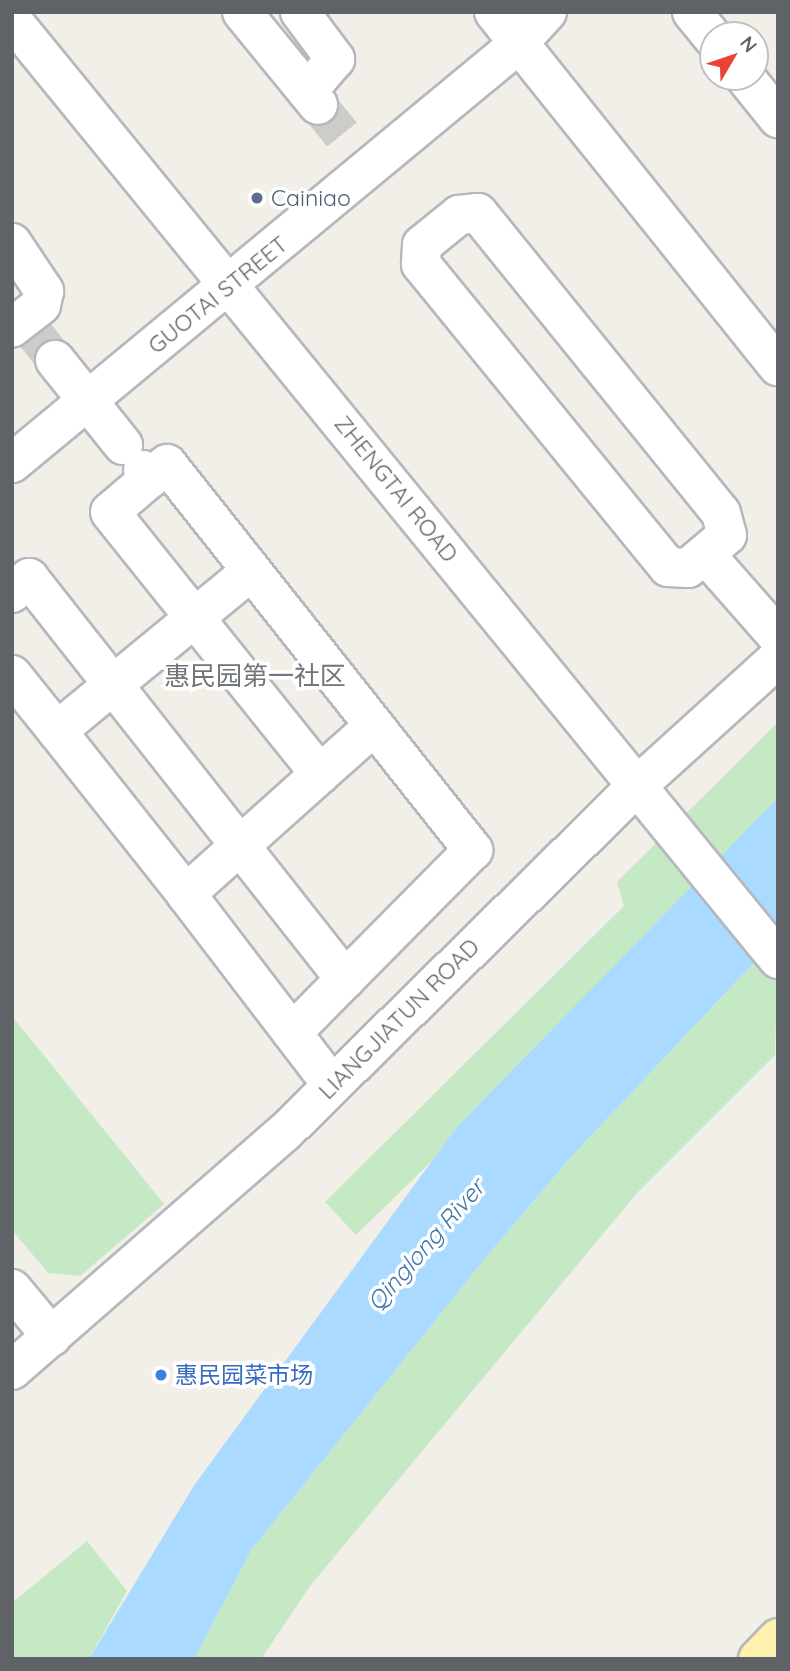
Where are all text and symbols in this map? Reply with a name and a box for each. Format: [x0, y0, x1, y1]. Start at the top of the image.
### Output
north arrow [699, 21, 769, 91]
text: N [735, 31, 762, 57]
place label: Cainiao [271, 184, 351, 212]
marker: Cainiao [249, 190, 265, 206]
street label: GUOTAI STREET [143, 230, 293, 360]
street label: ZHENGTAI ROAD [329, 410, 463, 568]
district label: 惠民园第一社区 [164, 660, 346, 692]
street label: LIANGJIATUN ROAD [313, 933, 485, 1105]
water label: Qinglong River [361, 1174, 491, 1316]
place label: 惠民园菜市场 [175, 1361, 313, 1389]
marker: 惠民园菜市场 [153, 1367, 169, 1383]

